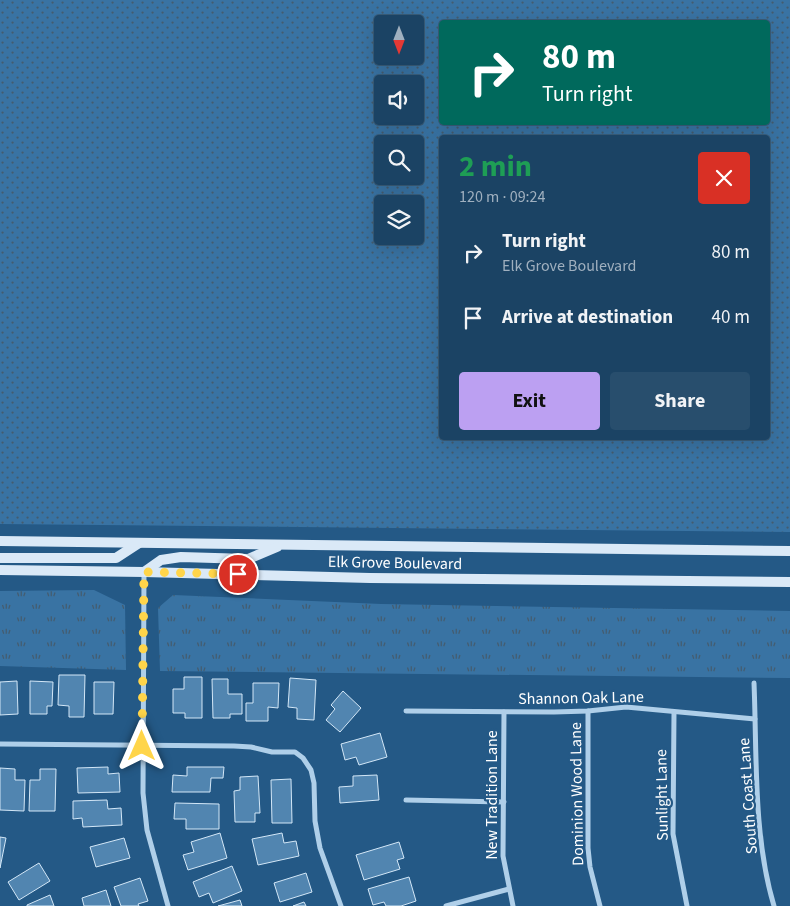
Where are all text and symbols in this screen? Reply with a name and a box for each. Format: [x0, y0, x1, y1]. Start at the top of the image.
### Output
north arrow [374, 15, 424, 65]
map controls [374, 15, 424, 245]
text: 80 m [542, 32, 616, 82]
icon: right [459, 40, 524, 105]
button: sound [374, 75, 424, 125]
text: Turn right [542, 78, 632, 110]
button: search [374, 135, 424, 185]
text: 2 min [459, 145, 532, 188]
button: close [698, 152, 750, 204]
text: 120 m · 09:24 [459, 186, 546, 208]
button: layers [374, 195, 424, 245]
text: Turn right [502, 228, 586, 255]
icon: right [459, 239, 487, 267]
text: 80 m [712, 239, 750, 266]
text: Elk Grove Boulevard [502, 255, 636, 277]
icon: arrive [459, 304, 487, 332]
text: Arrive at destination [502, 304, 673, 331]
text: 40 m [712, 304, 750, 331]
button: Exit [459, 372, 600, 430]
button: Share [610, 372, 750, 430]
street label: Elk Grove Boulevard [328, 551, 462, 575]
pin [217, 553, 259, 595]
icon: arrive [224, 560, 252, 588]
street label: Shannon Oak Lane [518, 686, 644, 710]
position arrow [115, 719, 167, 771]
street label: Dominion Wood Lane [565, 722, 589, 866]
street label: New Tradition Lane [481, 730, 503, 860]
street label: South Coast Lane [733, 737, 763, 855]
street label: Sunlight Lane [650, 749, 674, 841]

